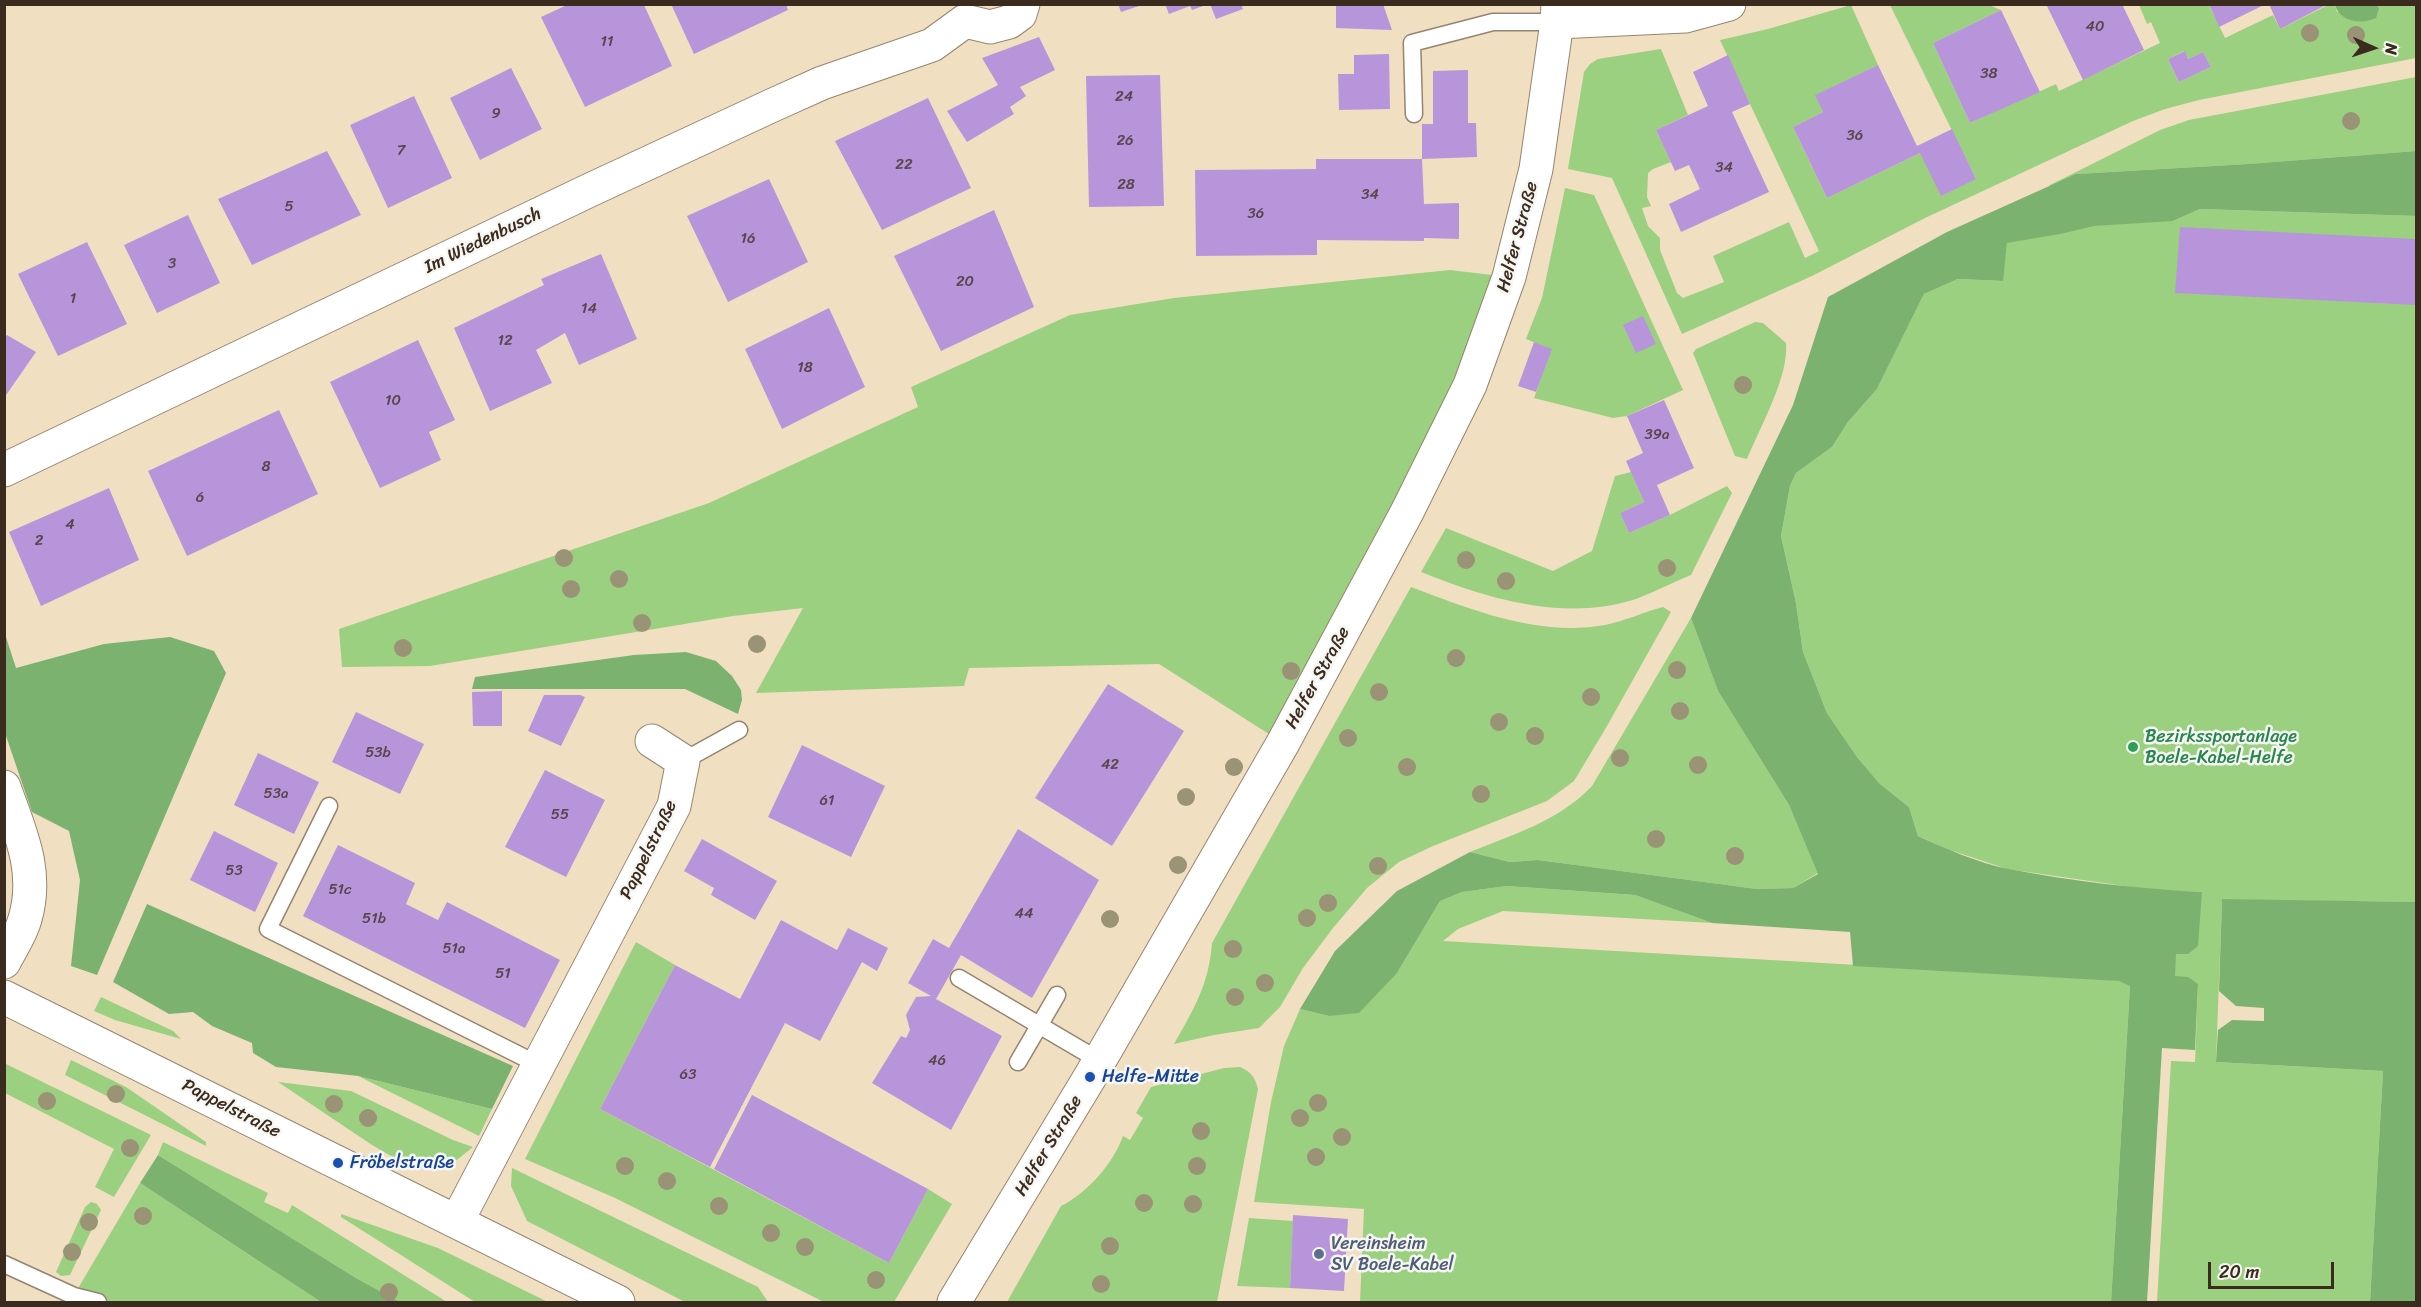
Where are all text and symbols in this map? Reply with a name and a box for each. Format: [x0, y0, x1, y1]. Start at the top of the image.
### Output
house number: 40 [2086, 18, 2104, 36]
north arrow [2343, 18, 2403, 78]
house number: 11 [601, 33, 613, 51]
text: N [2377, 43, 2406, 55]
house number: 38 [1980, 65, 1998, 83]
house number: 24 [1115, 88, 1133, 106]
house number: 9 [491, 105, 501, 123]
house number: 36 [1847, 127, 1863, 145]
house number: 26 [1116, 132, 1134, 150]
house number: 7 [397, 142, 405, 160]
house number: 22 [895, 156, 913, 174]
house number: 34 [1715, 159, 1733, 177]
house number: 28 [1117, 176, 1135, 194]
street label: Helfer Straße [1493, 179, 1543, 295]
house number: 34 [1361, 186, 1379, 204]
house number: 5 [284, 198, 294, 216]
street label: Im Wiedenbusch [421, 203, 545, 279]
house number: 36 [1248, 205, 1264, 223]
house number: 16 [741, 230, 755, 248]
house number: 3 [168, 255, 176, 273]
house number: 20 [956, 273, 974, 291]
house number: 1 [70, 290, 76, 308]
house number: 14 [581, 300, 597, 318]
house number: 12 [497, 332, 513, 350]
house number: 18 [797, 359, 813, 377]
house number: 10 [385, 392, 401, 410]
house number: 39a [1645, 426, 1669, 444]
house number: 8 [261, 458, 271, 476]
house number: 6 [196, 489, 204, 507]
house number: 4 [65, 516, 75, 534]
house number: 2 [35, 532, 43, 550]
street label: Helfer Straße [1281, 623, 1355, 733]
place label: Bezirkssportanlage Boele-Kabel-Helfe [2145, 726, 2297, 768]
marker: Bezirkssportanlage Boele-Kabel-Helfe [2126, 740, 2140, 754]
house number: 53b [365, 744, 391, 762]
house number: 42 [1101, 756, 1119, 774]
house number: 53a [264, 785, 288, 803]
house number: 61 [820, 792, 834, 810]
street label: Pappelstraße [616, 797, 682, 903]
house number: 55 [551, 806, 569, 824]
house number: 53 [225, 862, 243, 880]
house number: 51c [328, 881, 352, 899]
house number: 44 [1015, 905, 1033, 923]
house number: 51b [362, 910, 386, 928]
house number: 51a [442, 940, 466, 958]
house number: 51 [495, 965, 511, 983]
house number: 46 [928, 1052, 946, 1070]
house number: 63 [680, 1066, 696, 1084]
place label: Helfe-Mitte [1102, 1066, 1199, 1088]
marker: Helfe-Mitte [1083, 1070, 1097, 1084]
street label: Pappelstraße [178, 1075, 284, 1143]
street label: Helfer Straße [1011, 1092, 1087, 1200]
place label: Fröbelstraße [350, 1152, 454, 1174]
marker: Fröbelstraße [331, 1156, 345, 1170]
place label: Vereinsheim SV Boele-Kabel [1331, 1233, 1454, 1276]
marker: Vereinsheim SV Boele-Kabel [1312, 1247, 1326, 1261]
scale bar [2211, 1250, 2337, 1288]
text: 20 m [2219, 1256, 2259, 1288]

